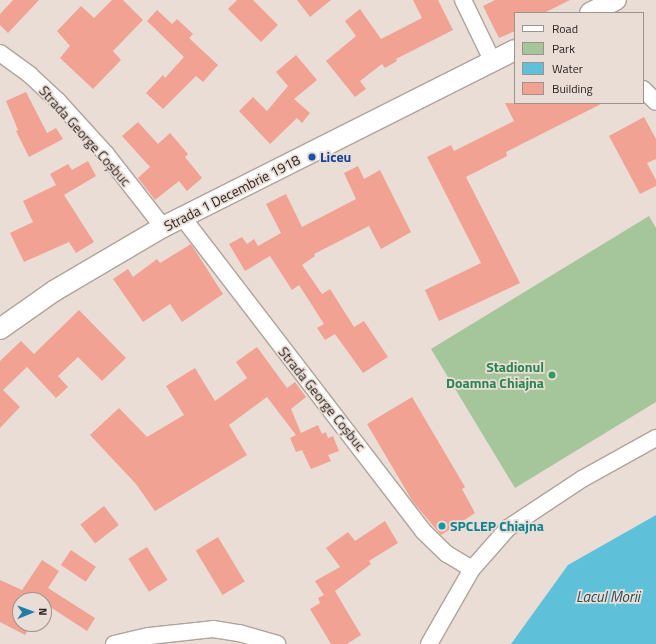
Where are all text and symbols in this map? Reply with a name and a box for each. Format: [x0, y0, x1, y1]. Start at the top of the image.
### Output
legend [514, 12, 644, 104]
text: Road [552, 19, 578, 38]
text: Park [552, 39, 575, 58]
text: Water [552, 59, 583, 78]
text: Building [552, 79, 593, 98]
street label: Strada George Coșbuc [36, 82, 134, 190]
place label: Liceu [320, 149, 351, 165]
street label: Strada 1 Decembrie 1918 [161, 151, 303, 235]
marker: Liceu [307, 152, 317, 162]
street label: Strada George Coșbuc [275, 344, 369, 454]
place label: Stadionul Doamna Chiajna [446, 359, 544, 392]
marker: Stadionul Doamna Chiajna [547, 370, 557, 380]
place label: SPCLEP Chiajna [450, 518, 544, 534]
marker: SPCLEP Chiajna [437, 521, 447, 531]
water label: Lacul Morii [576, 588, 640, 606]
north arrow [12, 592, 52, 632]
text: N [35, 608, 51, 616]

